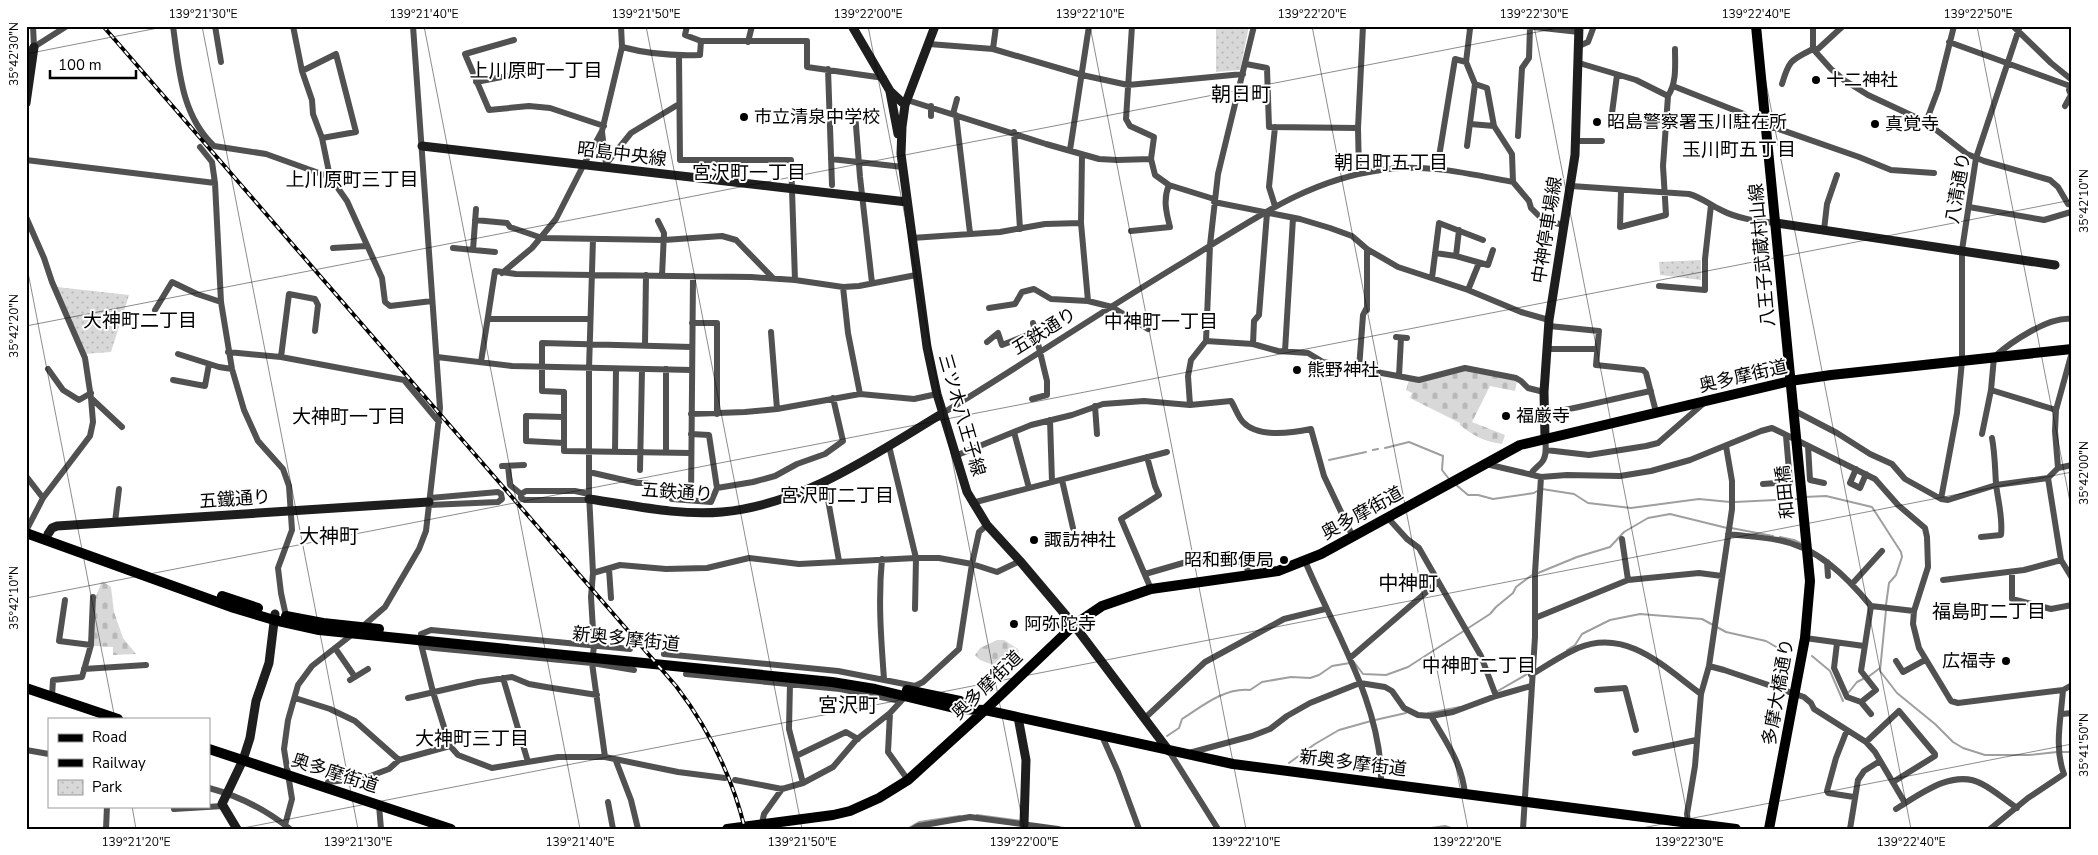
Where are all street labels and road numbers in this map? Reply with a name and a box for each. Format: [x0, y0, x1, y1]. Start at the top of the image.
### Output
street label: 昭島中央線 [576, 137, 668, 171]
street label: 八清通り [1940, 150, 1976, 226]
street label: 中神停車場線 [1527, 175, 1567, 285]
street label: 八王子武蔵村山線 [1744, 182, 1780, 328]
street label: 五鉄通り [1007, 302, 1081, 360]
street label: 三ツ木八王子線 [933, 351, 991, 479]
street label: 奥多摩街道 [1696, 354, 1790, 398]
street label: 和田橋 [1770, 464, 1800, 520]
street label: 五鉄通り [640, 478, 714, 506]
street label: 奥多摩街道 [1317, 481, 1407, 545]
street label: 五鐵通り [198, 485, 272, 513]
street label: 新奥多摩街道 [571, 621, 681, 657]
street label: 多摩大橋通り [1757, 637, 1799, 747]
street label: 奥多摩街道 [946, 645, 1028, 725]
street label: 新奥多摩街道 [1298, 745, 1408, 781]
street label: 奥多摩街道 [288, 748, 382, 798]

